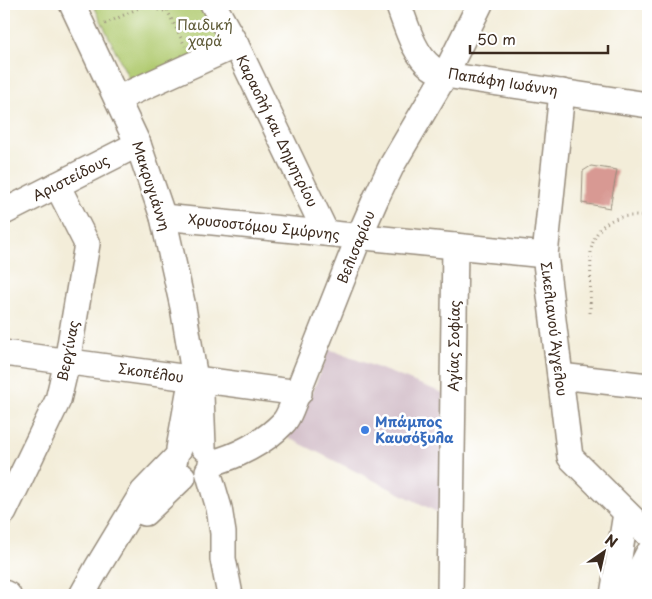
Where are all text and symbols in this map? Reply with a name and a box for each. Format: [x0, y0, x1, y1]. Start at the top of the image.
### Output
park label: Παιδική χαρά [177, 14, 233, 51]
scale bar [470, 22, 607, 54]
text: 50 m [477, 27, 516, 50]
street label: Καραολή και Δημητρίου [231, 51, 323, 210]
street label: Παπάφη Ιωάννη [447, 62, 559, 101]
street label: Μακρυγιάννη [127, 138, 176, 233]
street label: Αριστείδους [29, 149, 113, 206]
street label: Βελισαρίου [331, 207, 380, 286]
street label: Χρυσοστόμου Σμύρνης [187, 208, 341, 245]
street label: Σικελιανού Άγγελου [536, 260, 573, 397]
street label: Αγίας Σοφίας [442, 300, 465, 392]
street label: Βεργίνας [51, 319, 84, 383]
street label: Σκοπέλου [117, 358, 185, 387]
place label: Μπάμπος Καυσόξυλα [375, 411, 454, 448]
marker: Μπάμπος Καυσόξυλα [359, 424, 371, 436]
north arrow [580, 526, 630, 576]
text: N [601, 529, 622, 553]

